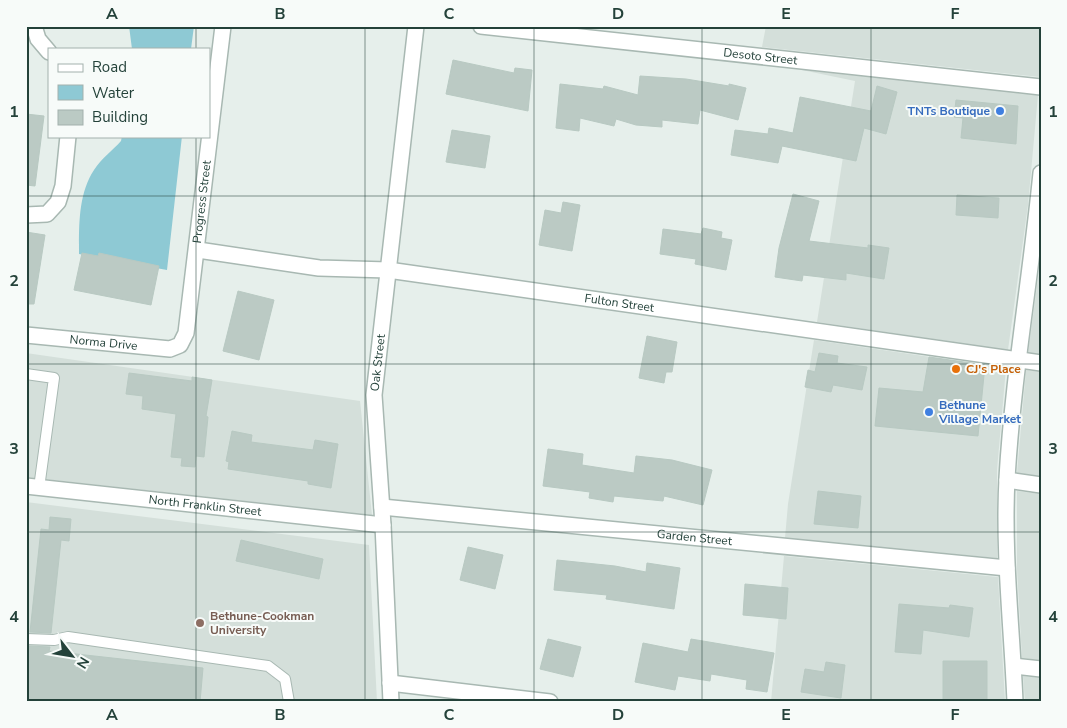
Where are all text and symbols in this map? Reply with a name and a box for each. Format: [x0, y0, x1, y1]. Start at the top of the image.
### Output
text: A [106, 3, 118, 25]
text: B [274, 3, 286, 25]
text: C [444, 3, 455, 25]
text: D [612, 3, 624, 25]
text: E [781, 3, 791, 25]
text: F [951, 3, 960, 25]
street label: Desoto Street [722, 44, 799, 68]
legend [48, 48, 210, 138]
text: Road [92, 57, 127, 77]
text: Water [92, 83, 135, 103]
text: 1 [9, 101, 19, 123]
text: 1 [1048, 101, 1058, 123]
place label: TNTs Boutique [908, 103, 990, 119]
marker: TNTs Boutique [994, 105, 1006, 117]
text: Building [92, 107, 148, 127]
street label: Progress Street [189, 159, 215, 244]
text: 2 [9, 270, 19, 292]
text: 2 [1048, 270, 1058, 292]
street label: Fulton Street [583, 290, 656, 316]
street label: Norma Drive [69, 331, 138, 354]
street label: Oak Street [366, 332, 389, 392]
place label: CJ's Place [966, 361, 1021, 377]
marker: CJ's Place [950, 363, 962, 375]
place label: Bethune Village Market [938, 397, 1021, 427]
marker: Bethune Village Market [923, 406, 935, 418]
text: 3 [9, 438, 19, 460]
text: 3 [1048, 438, 1058, 460]
street label: North Franklin Street [148, 491, 263, 520]
street label: Garden Street [656, 526, 734, 549]
text: 4 [9, 606, 19, 628]
text: 4 [1048, 606, 1058, 628]
place label: Bethune-Cookman University [210, 608, 314, 638]
marker: Bethune-Cookman University [194, 617, 206, 629]
north arrow [48, 630, 98, 680]
text: N [72, 653, 94, 672]
text: A [106, 704, 118, 726]
text: B [274, 704, 286, 726]
text: C [444, 704, 455, 726]
text: D [612, 704, 624, 726]
text: E [781, 704, 791, 726]
text: F [951, 704, 960, 726]

